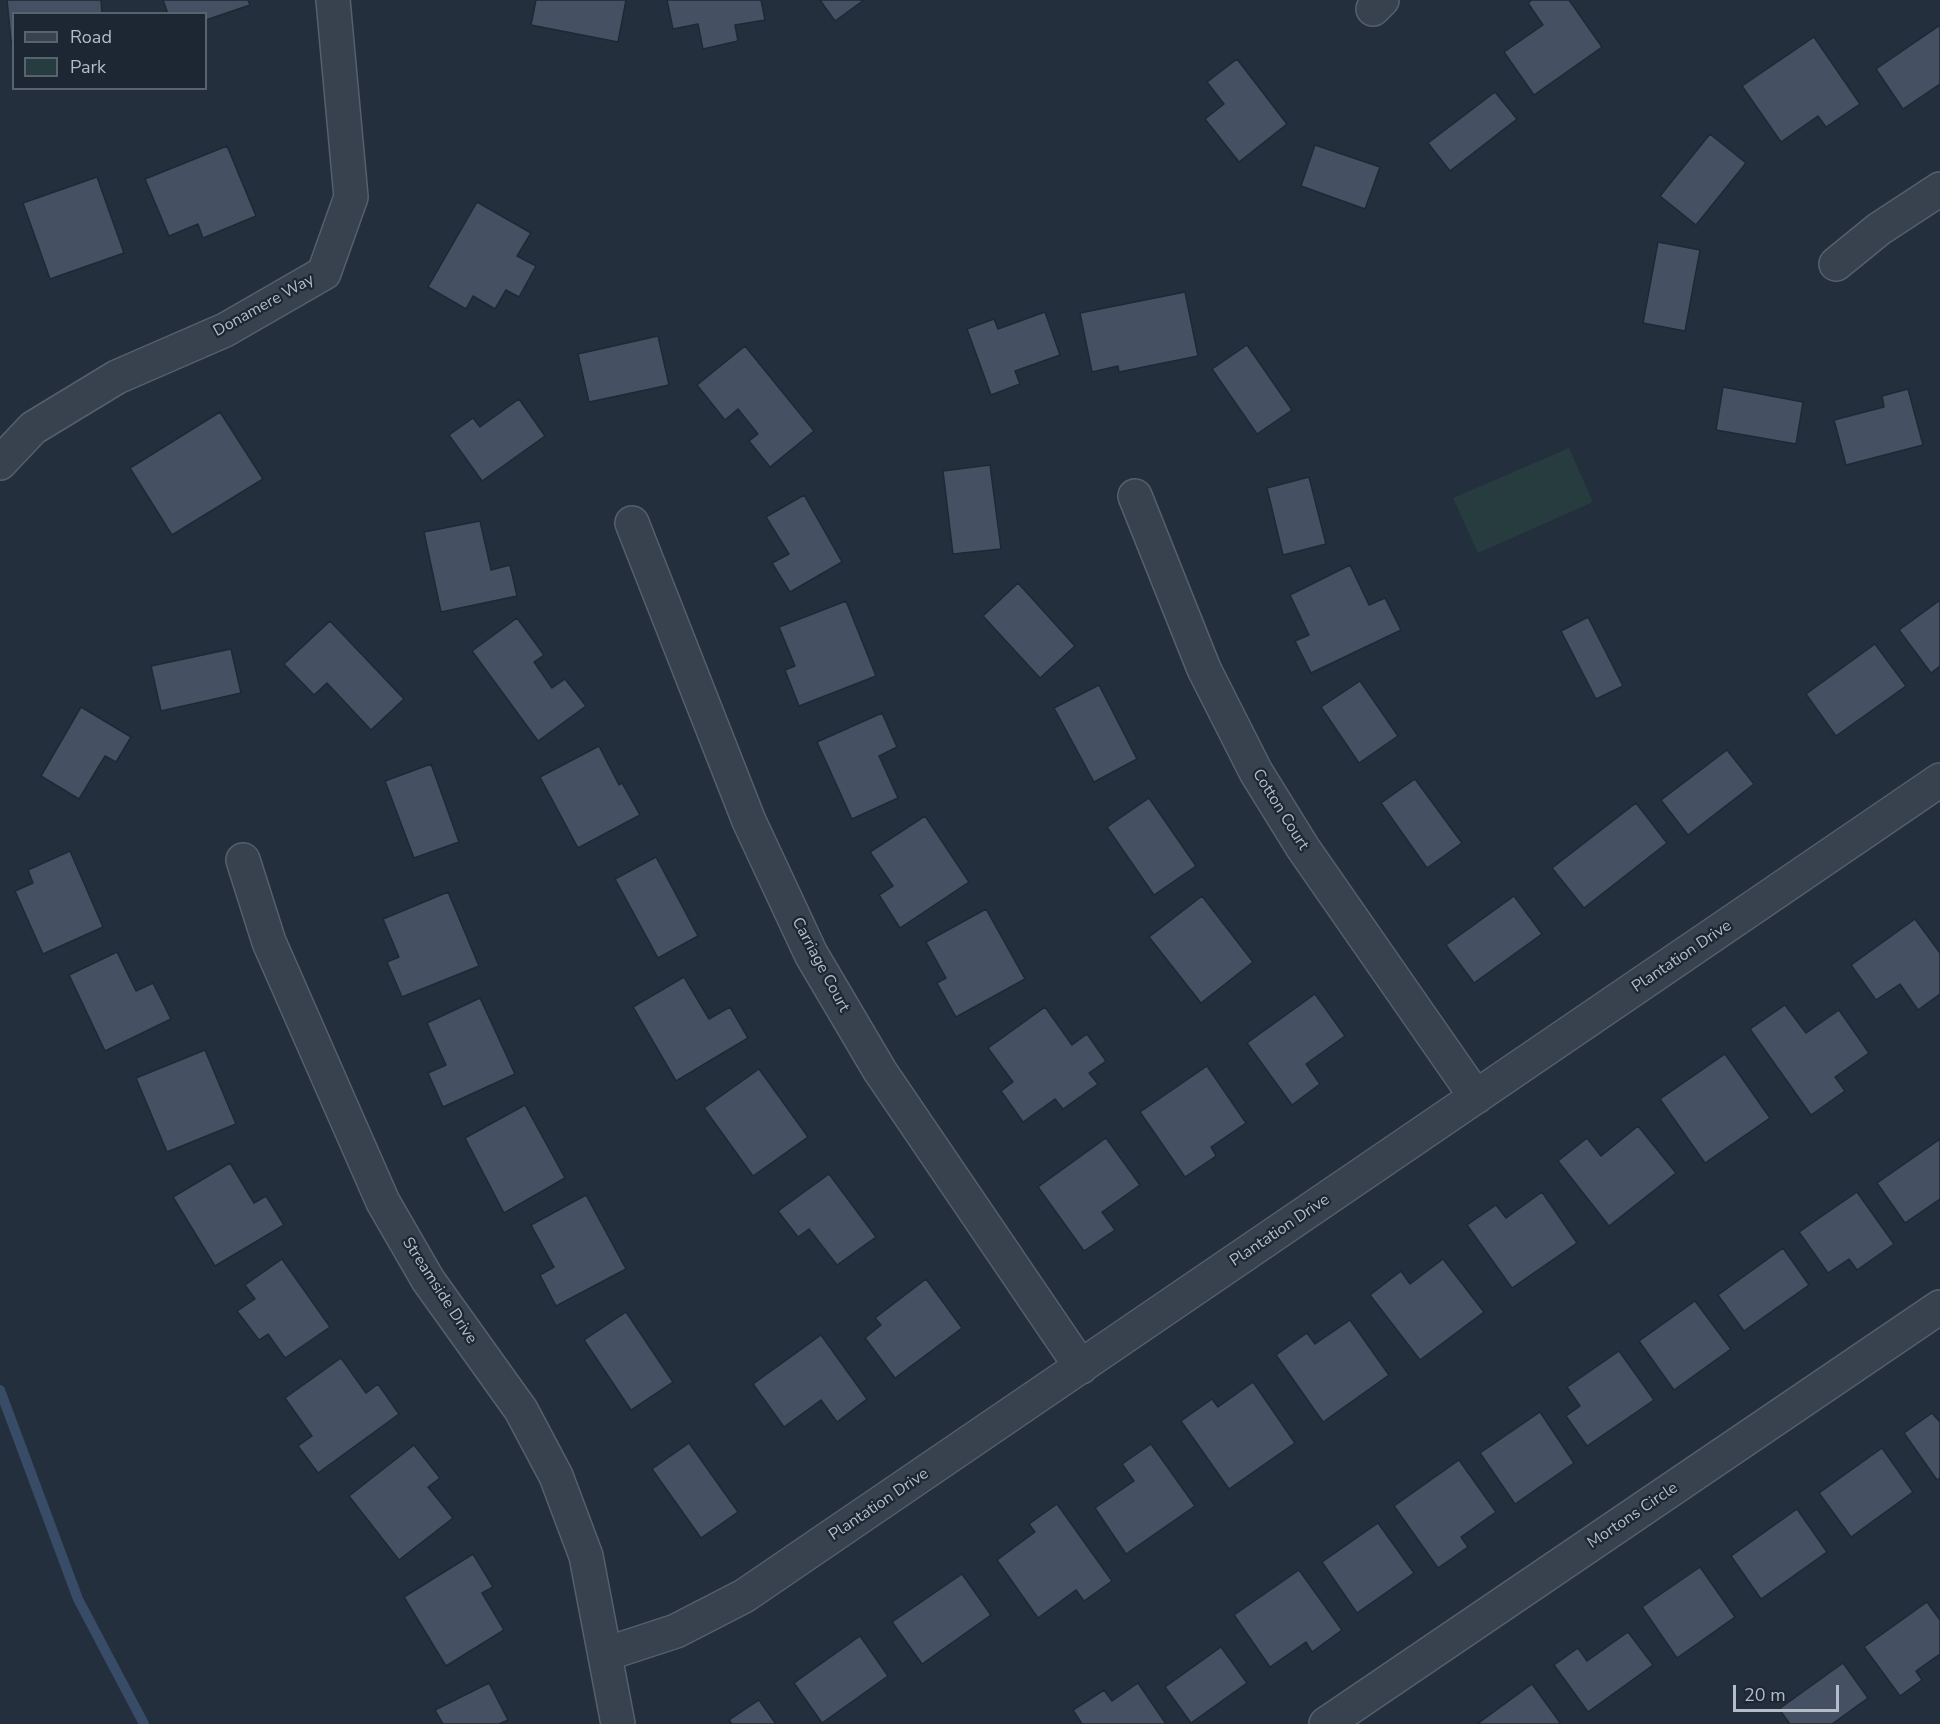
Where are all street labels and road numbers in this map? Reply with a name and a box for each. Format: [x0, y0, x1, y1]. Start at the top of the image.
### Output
street label: Donamere Way [210, 270, 318, 342]
street label: Cotton Court [1248, 766, 1312, 854]
street label: Carriage Court [787, 914, 853, 1016]
street label: Plantation Drive [1629, 917, 1735, 997]
street label: Plantation Drive [1227, 1191, 1333, 1271]
street label: Streamside Drive [397, 1234, 481, 1348]
street label: Plantation Drive [826, 1465, 932, 1545]
street label: Mortons Circle [1584, 1479, 1682, 1553]

